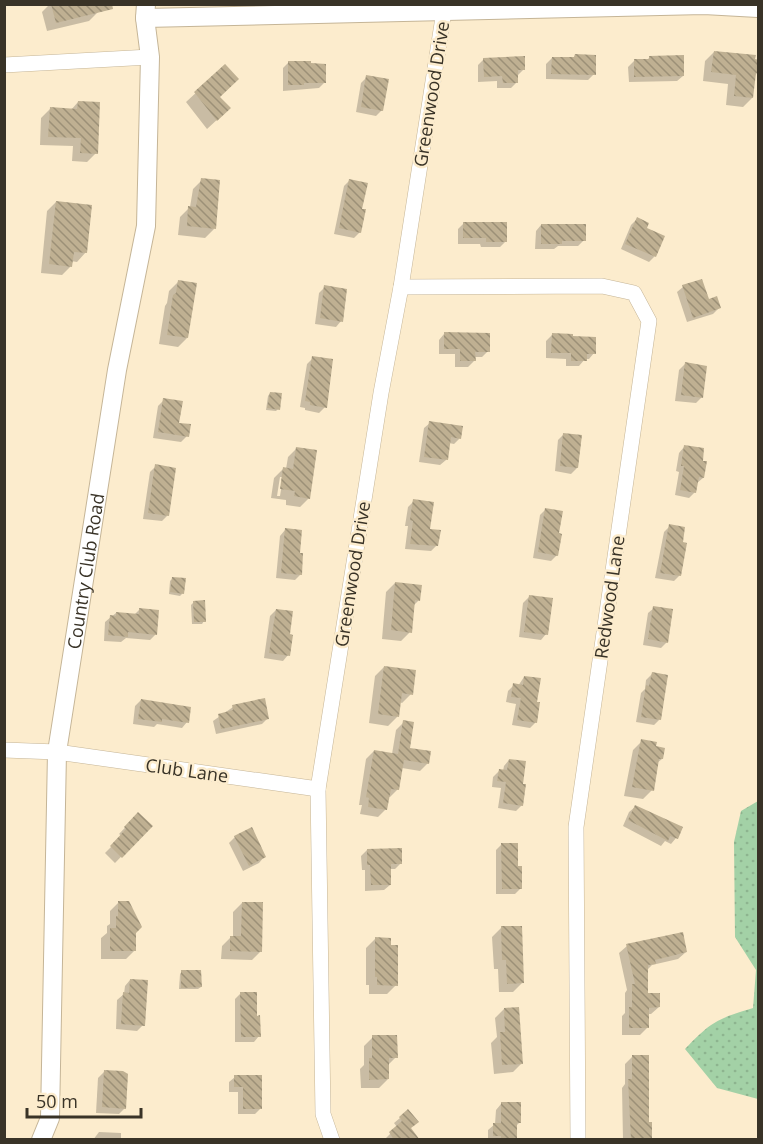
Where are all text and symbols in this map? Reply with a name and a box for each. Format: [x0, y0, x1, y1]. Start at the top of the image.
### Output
street label: Greenwood Drive [408, 19, 454, 169]
street label: Country Club Road [61, 491, 109, 651]
street label: Greenwood Drive [329, 499, 375, 649]
street label: Redwood Lane [588, 534, 630, 660]
street label: Club Lane [144, 752, 230, 788]
scale bar [27, 1081, 141, 1119]
text: 50 m [36, 1089, 78, 1113]

